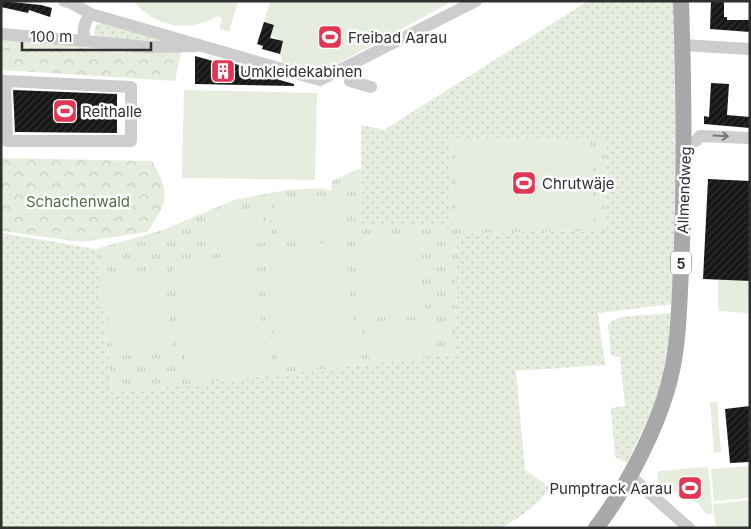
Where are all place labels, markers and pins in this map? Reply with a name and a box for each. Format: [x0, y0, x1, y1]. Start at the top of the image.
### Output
sports icon: Freibad Aarau [317, 24, 343, 50]
place label: Freibad Aarau [348, 28, 447, 47]
building icon: Umkleidekabinen [210, 58, 236, 84]
place label: Umkleidekabinen [240, 62, 362, 81]
sports icon: Reithalle [52, 98, 78, 124]
place label: Reithalle [82, 102, 142, 121]
sports icon: Chrutwäje [511, 170, 537, 196]
place label: Chrutwäje [542, 174, 615, 193]
sports icon: Pumptrack Aarau [677, 475, 703, 501]
place label: Pumptrack Aarau [550, 479, 672, 498]

